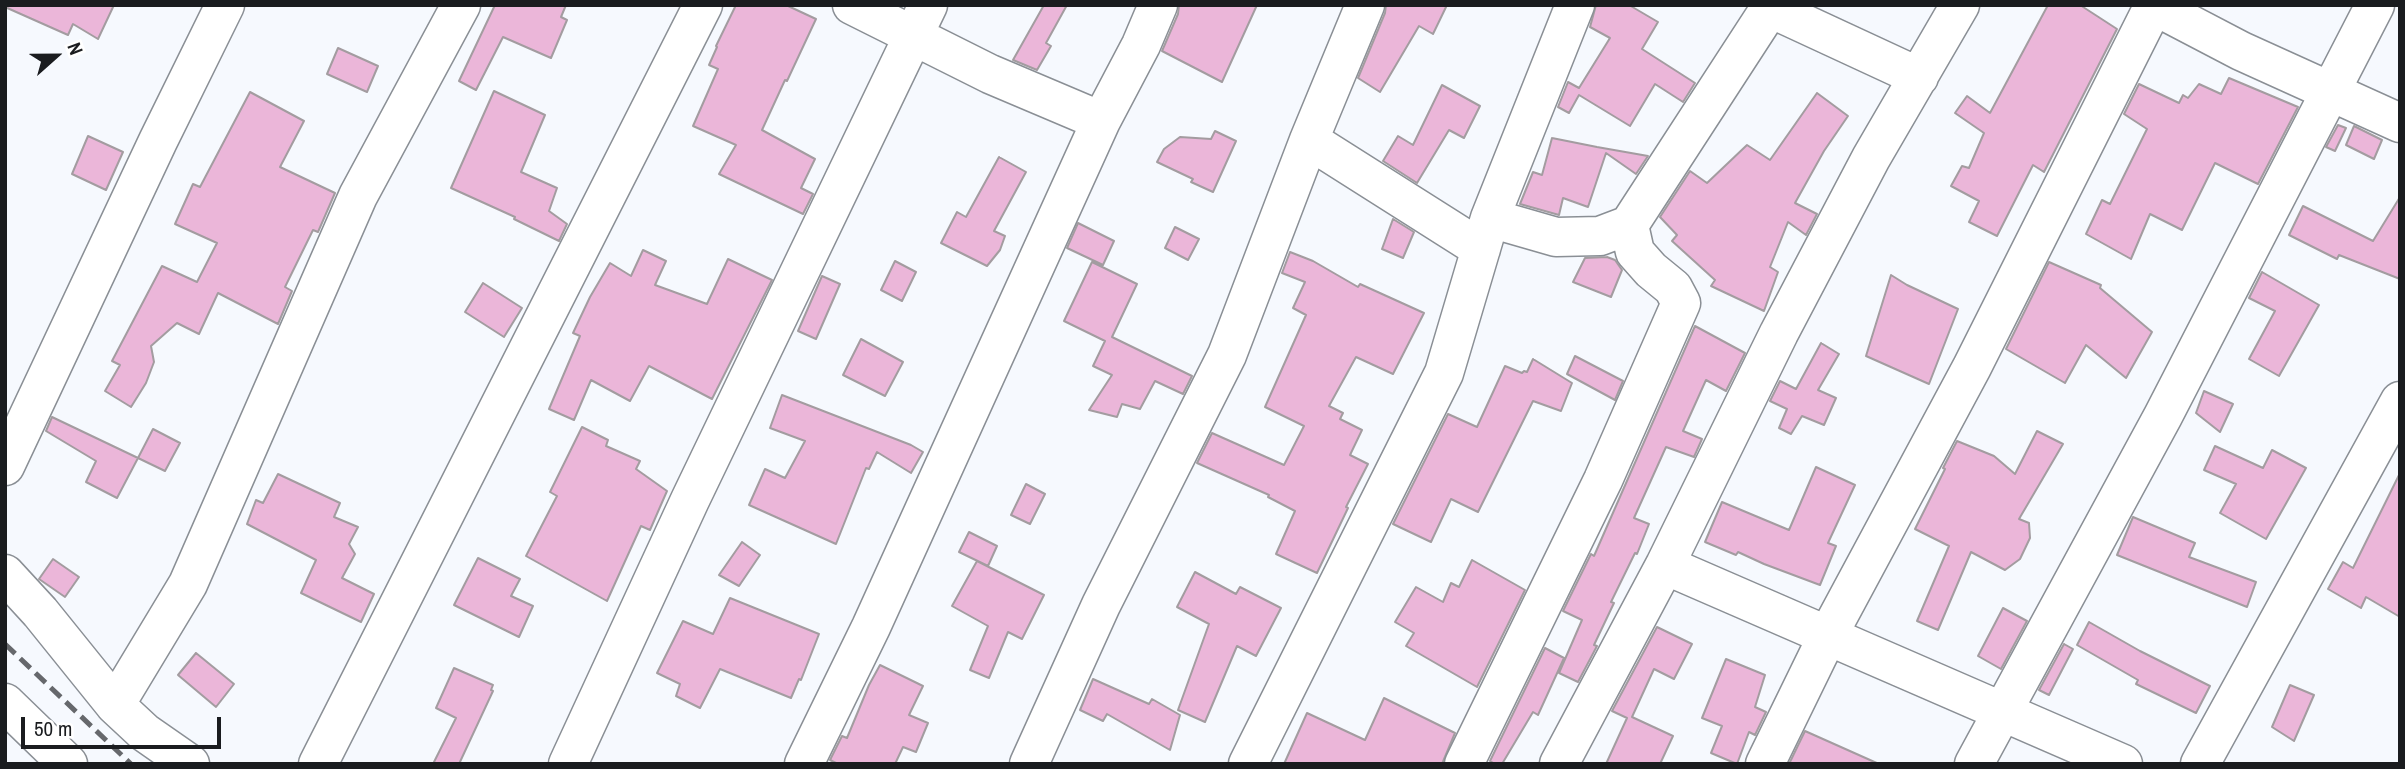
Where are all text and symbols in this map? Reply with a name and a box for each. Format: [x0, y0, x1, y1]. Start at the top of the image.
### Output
north arrow [21, 21, 91, 91]
text: N [61, 39, 90, 58]
scale bar [24, 702, 224, 746]
text: 50 m [34, 714, 72, 743]

